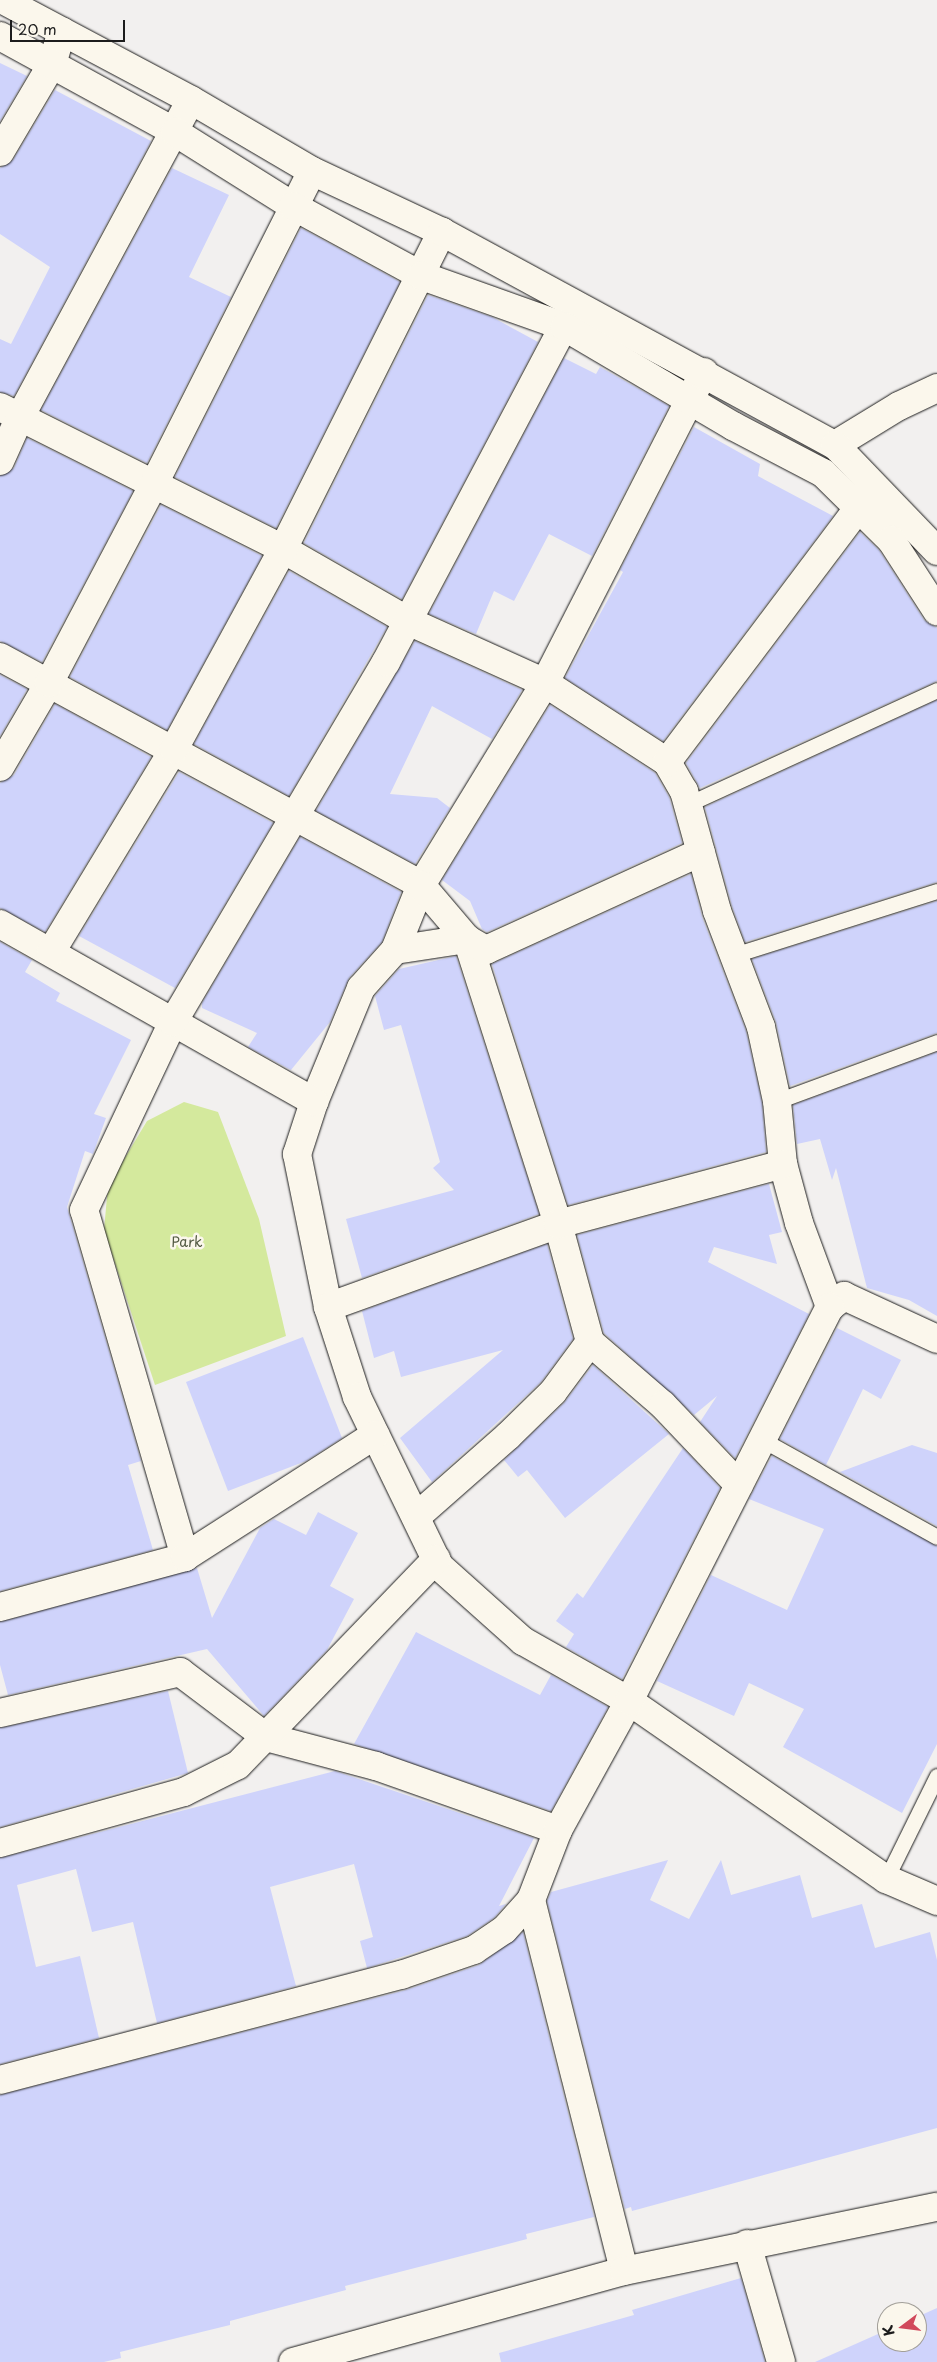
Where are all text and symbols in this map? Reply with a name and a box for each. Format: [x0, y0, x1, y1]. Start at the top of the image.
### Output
scale bar [12, 10, 128, 42]
text: 20 m [18, 17, 57, 40]
park label: Park [171, 1234, 203, 1250]
north arrow [877, 2302, 927, 2352]
text: K [877, 2323, 899, 2338]

